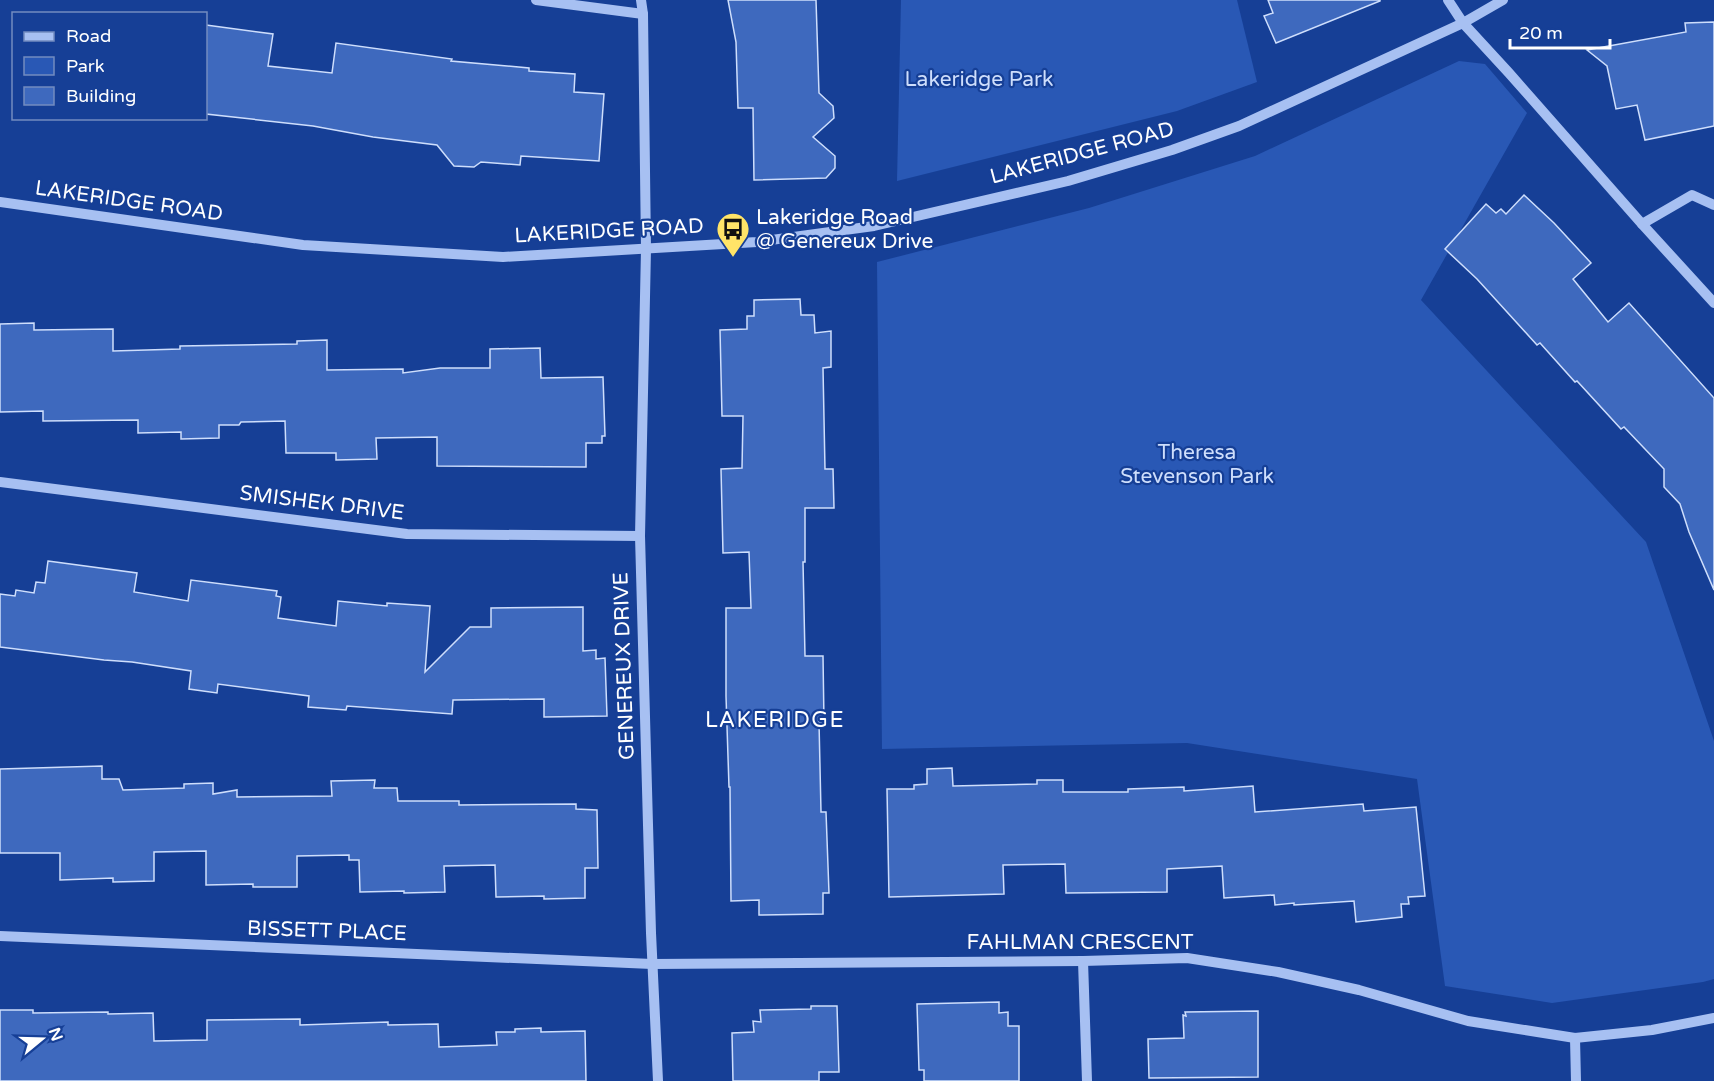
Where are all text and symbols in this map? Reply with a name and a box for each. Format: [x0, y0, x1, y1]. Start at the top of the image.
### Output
legend [12, 12, 207, 120]
scale bar [1510, 12, 1610, 50]
text: 20 m [1519, 22, 1563, 44]
text: Road [66, 25, 111, 47]
text: Park [66, 55, 105, 77]
park label: Lakeridge Park [904, 67, 1054, 92]
text: Building [66, 85, 136, 107]
street label: LAKERIDGE ROAD [987, 116, 1177, 190]
street label: LAKERIDGE ROAD [33, 175, 225, 227]
place label: Lakeridge Road @ Genereux Drive [756, 205, 934, 254]
bus stop icon: Lakeridge Road @ Genereux Drive [715, 211, 751, 258]
street label: LAKERIDGE ROAD [514, 214, 704, 248]
park label: Theresa Stevenson Park [1120, 440, 1274, 489]
street label: SMISHEK DRIVE [238, 481, 406, 525]
street label: GENEREUX DRIVE [608, 572, 640, 760]
district label: LAKERIDGE [705, 707, 845, 733]
street label: BISSETT PLACE [247, 916, 407, 946]
street label: FAHLMAN CRESCENT [966, 930, 1194, 955]
north arrow [12, 1009, 72, 1069]
text: N [44, 1025, 67, 1044]

